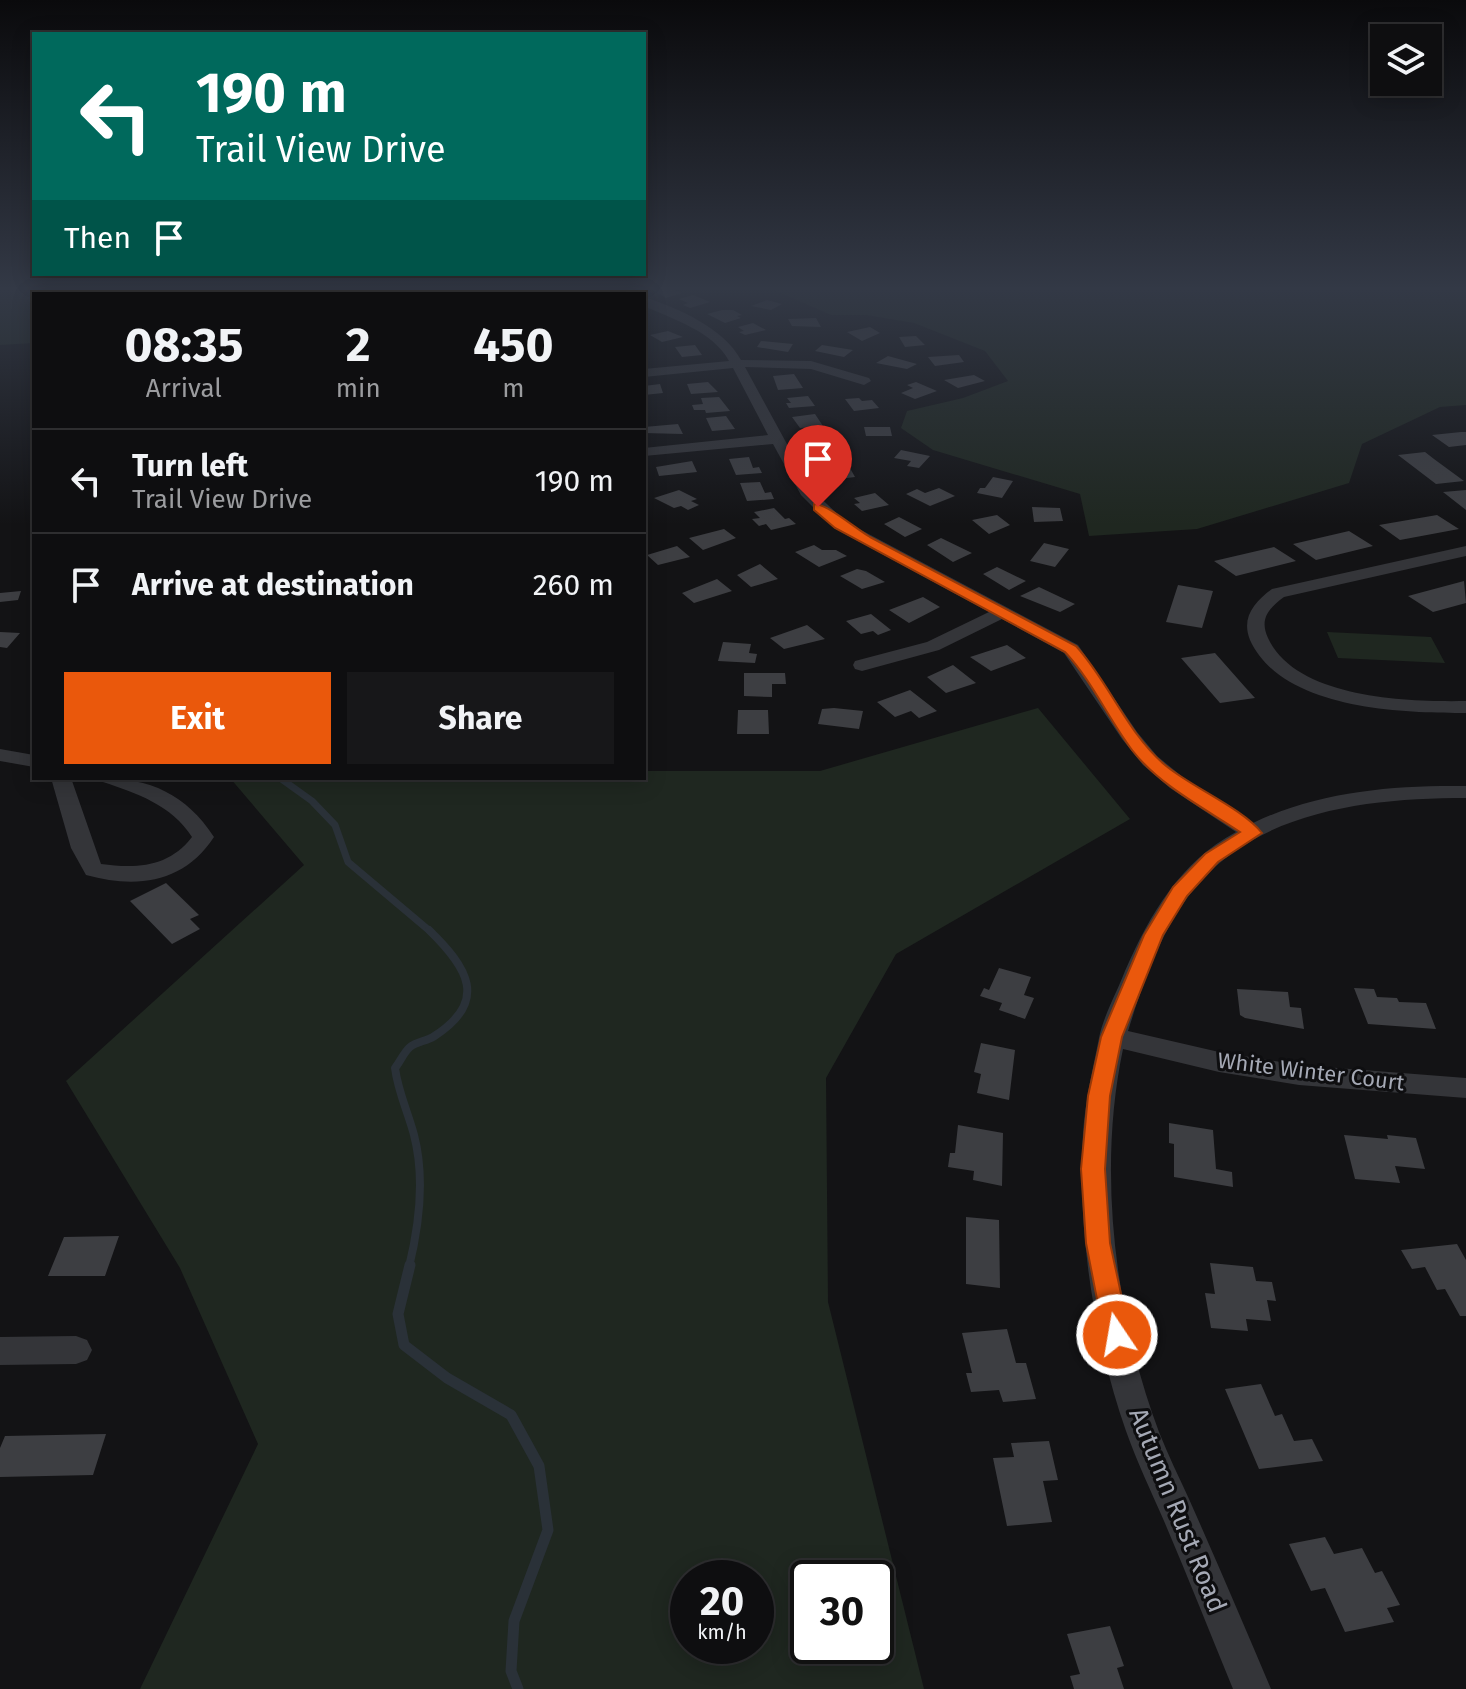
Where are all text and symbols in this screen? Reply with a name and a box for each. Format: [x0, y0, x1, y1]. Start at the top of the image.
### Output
map controls [1370, 24, 1442, 96]
button: layers [1370, 24, 1442, 96]
text: 190 m [196, 60, 347, 127]
icon: left [64, 64, 168, 168]
text: Trail View Drive [196, 128, 446, 172]
icon: arrive [147, 216, 191, 260]
text: Then [64, 220, 131, 256]
text: 08:35 [124, 316, 243, 374]
text: 2 [346, 316, 371, 374]
text: 450 [473, 316, 554, 374]
text: Arrival [146, 373, 222, 404]
text: min [336, 373, 381, 404]
text: m [502, 373, 524, 404]
pin [784, 425, 852, 507]
icon: arrive [796, 437, 840, 481]
text: Turn left [132, 448, 248, 484]
icon: left [64, 459, 108, 503]
text: 190 m [535, 463, 614, 499]
text: Trail View Drive [132, 484, 312, 515]
icon: arrive [64, 563, 108, 607]
text: Arrive at destination [132, 567, 414, 603]
text: 260 m [533, 567, 614, 603]
button: Exit [64, 672, 331, 764]
button: Share [347, 672, 614, 764]
street label: White Winter Court [1216, 1047, 1406, 1096]
position arrow [1075, 1293, 1159, 1377]
street label: Autumn Rust Road [1122, 1403, 1233, 1617]
speed limit sign: 30 [790, 1560, 894, 1664]
text: 20 [700, 1578, 744, 1626]
text: km/h [697, 1620, 747, 1644]

